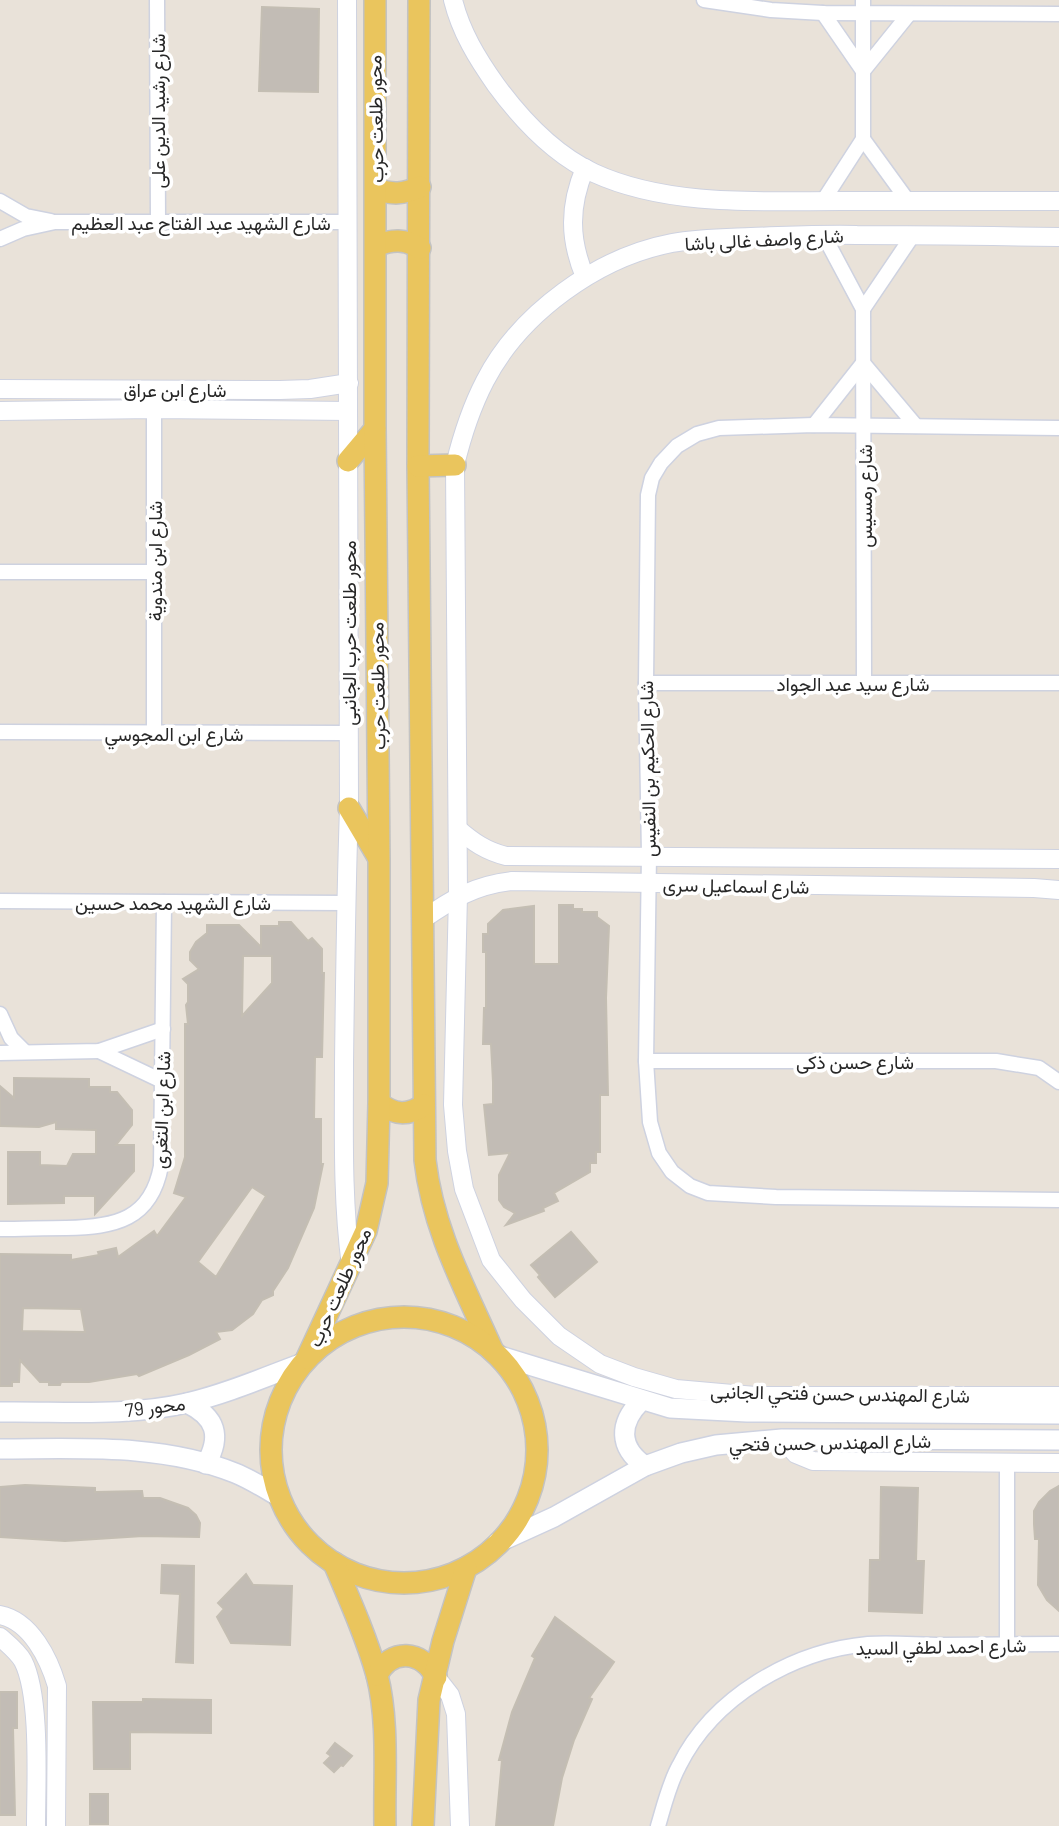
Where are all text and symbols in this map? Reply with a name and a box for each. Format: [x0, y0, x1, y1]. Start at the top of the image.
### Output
street label: شارع رشيد الدين على [146, 33, 171, 189]
street label: محور طلعت حرب [362, 55, 389, 183]
street label: شارع الشهيد عبد الفتاح عبد العظيم [71, 211, 331, 236]
street label: شارع واصف غالى باشا [684, 223, 844, 257]
street label: شارع ابن عراق [123, 378, 227, 403]
street label: شارع رمسيس [853, 444, 878, 548]
street label: شارع ابن مندوية [143, 501, 168, 621]
street label: محور طلعت حرب الجانبى [337, 540, 361, 726]
street label: محور طلعت حرب [364, 622, 391, 750]
street label: شارع سيد عبد الجواد [777, 672, 929, 697]
street label: شارع الحكيم بن النفيس [634, 681, 662, 857]
street label: شارع ابن المجوسي [104, 722, 244, 750]
street label: شارع اسماعيل سرى [662, 872, 810, 900]
street label: شارع الشهيد محمد حسين [75, 891, 271, 916]
street label: شارع حسن ذكى [796, 1050, 914, 1075]
street label: شارع ابن التغرى [147, 1051, 177, 1169]
street label: محور طلعت حرب [303, 1224, 376, 1350]
street label: شارع المهندس حسن فتحي الجانبى [710, 1379, 970, 1412]
street label: محور 79 [123, 1391, 187, 1422]
street label: شارع المهندس حسن فتحي [729, 1429, 931, 1460]
street label: شارع احمد لطفي السيد [855, 1633, 1027, 1664]

